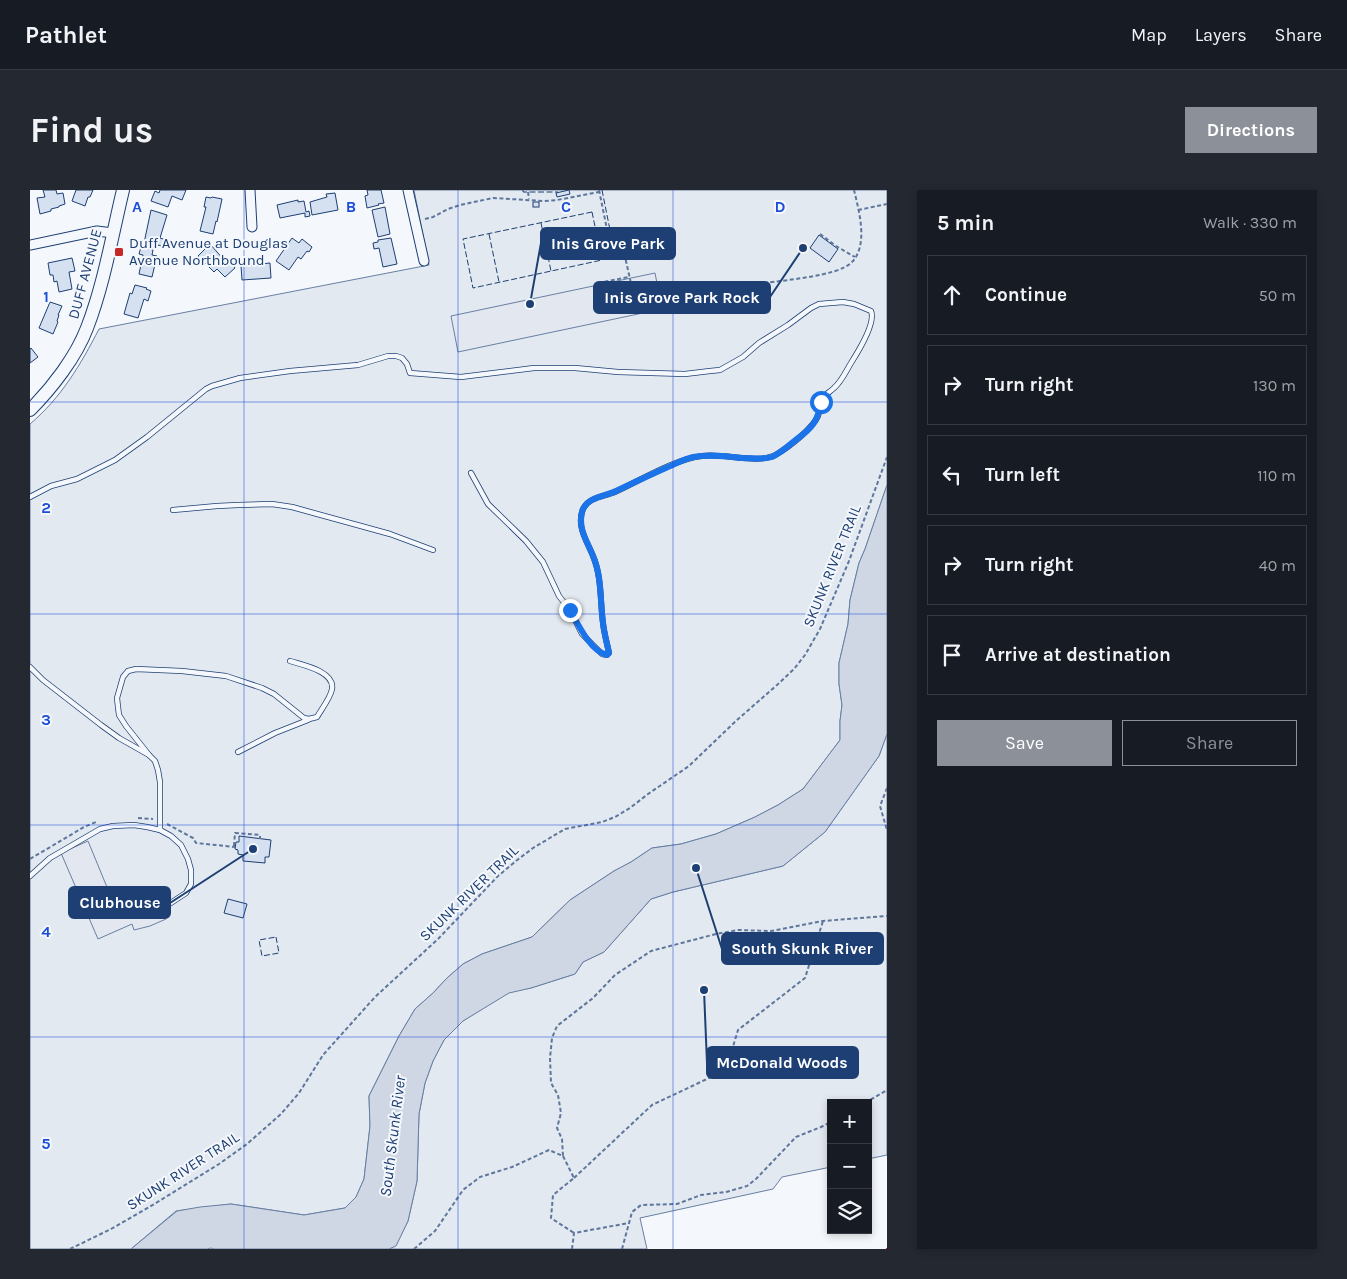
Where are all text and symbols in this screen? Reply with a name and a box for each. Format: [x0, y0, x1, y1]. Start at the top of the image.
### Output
text: Pathlet [25, 21, 107, 49]
text: Map [1131, 24, 1167, 46]
text: Layers [1195, 24, 1247, 46]
text: Share [1275, 24, 1322, 46]
button: Directions [1185, 107, 1317, 153]
text: Find us [30, 110, 153, 151]
text: A [132, 197, 142, 216]
text: B [346, 197, 356, 216]
text: C [561, 197, 571, 216]
text: D [775, 197, 786, 216]
text: 5 min [937, 211, 994, 235]
text: Walk · 330 m [1203, 213, 1297, 232]
street label: DUFF AVENUE [64, 227, 106, 321]
callout: Inis Grove Park [541, 228, 675, 259]
place label: Duff Avenue at Douglas Avenue Northbound [129, 234, 288, 269]
text: Inis Grove Park [551, 234, 666, 253]
marker: Duff Avenue at Douglas Avenue Northbound [113, 246, 125, 258]
icon: ahead [938, 281, 966, 309]
callout: Inis Grove Park Rock [594, 282, 770, 313]
text: Continue [985, 284, 1067, 306]
text: 50 m [1259, 286, 1296, 305]
text: 1 [43, 287, 49, 306]
text: Inis Grove Park Rock [604, 288, 760, 307]
icon: right [938, 371, 966, 399]
text: Turn right [985, 374, 1074, 396]
text: 130 m [1253, 376, 1296, 395]
route start [810, 391, 833, 414]
icon: left [938, 461, 966, 489]
text: Turn left [985, 464, 1060, 486]
text: 110 m [1257, 466, 1296, 485]
text: 2 [41, 498, 51, 517]
street label: SKUNK RIVER TRAIL [799, 502, 865, 630]
icon: right [938, 551, 966, 579]
text: Turn right [985, 554, 1074, 576]
text: 40 m [1259, 556, 1296, 575]
route end [559, 599, 582, 622]
icon: arrive [938, 641, 966, 669]
text: Arrive at destination [985, 644, 1171, 666]
text: 3 [41, 710, 51, 729]
button: Save [937, 720, 1112, 766]
button: Share [1122, 720, 1297, 766]
street label: SKUNK RIVER TRAIL [416, 841, 522, 945]
callout: Clubhouse [69, 887, 170, 918]
text: Clubhouse [80, 893, 160, 912]
text: 4 [41, 922, 51, 941]
callout: South Skunk River [722, 933, 883, 964]
text: South Skunk River [731, 939, 873, 958]
callout: McDonald Woods [707, 1047, 858, 1078]
text: McDonald Woods [716, 1053, 848, 1072]
water label: South Skunk River [376, 1074, 409, 1198]
map controls [827, 1099, 872, 1234]
button: + [827, 1099, 872, 1144]
street label: SKUNK RIVER TRAIL [123, 1128, 243, 1214]
text: 5 [41, 1134, 51, 1153]
button: − [827, 1144, 872, 1189]
button: layers [827, 1189, 872, 1234]

